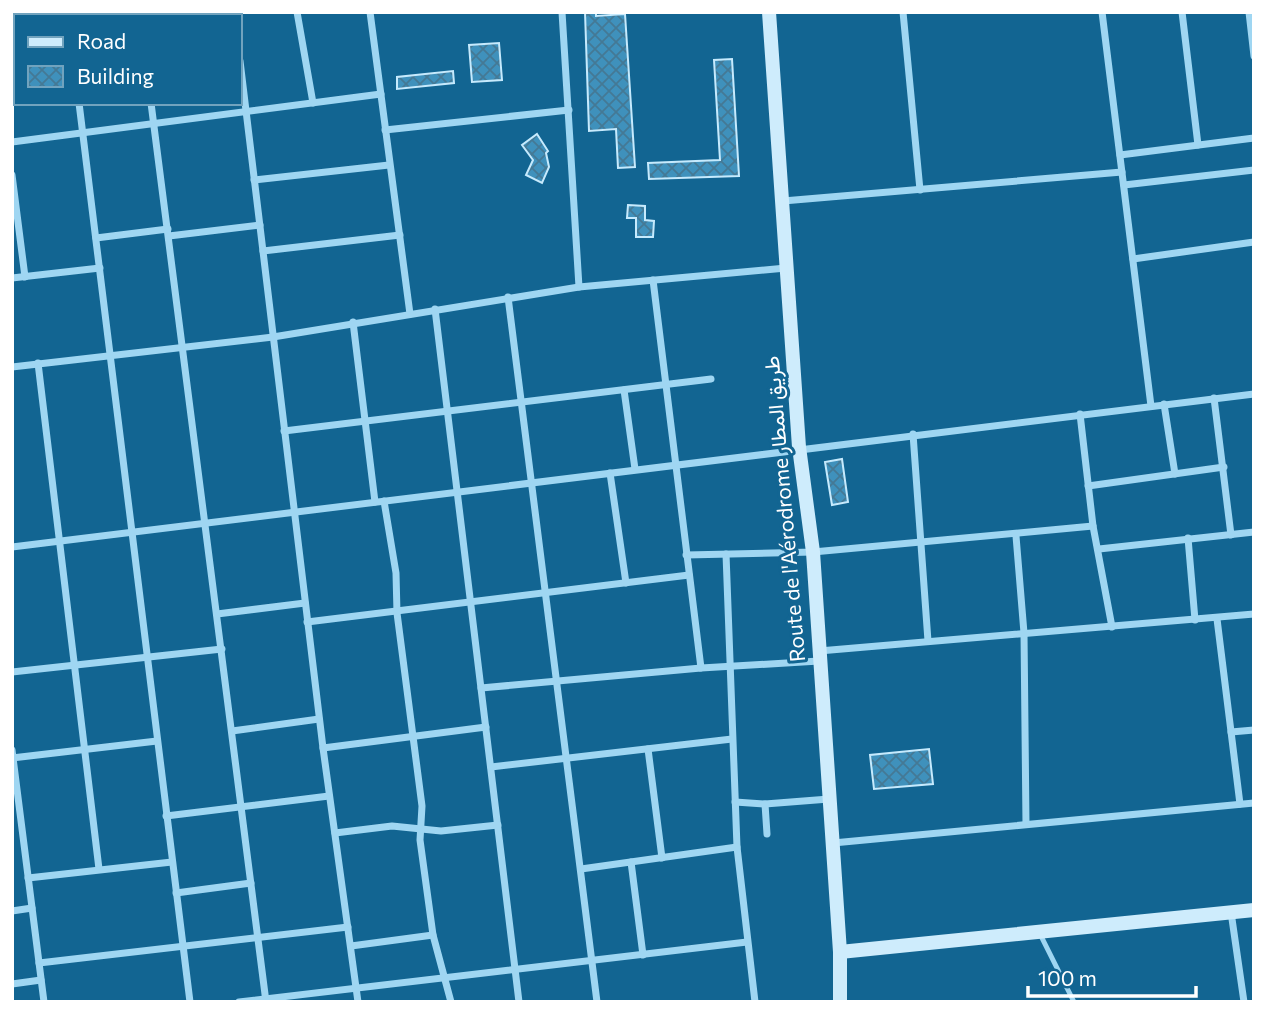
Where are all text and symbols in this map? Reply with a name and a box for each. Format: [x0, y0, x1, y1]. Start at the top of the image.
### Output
legend [14, 14, 242, 105]
text: Road [77, 28, 126, 53]
text: Building [77, 63, 154, 88]
street label: Route de l'Aérodrome طريق المطار [758, 355, 811, 663]
scale bar [1028, 954, 1196, 998]
text: 100 m [1038, 965, 1097, 990]

